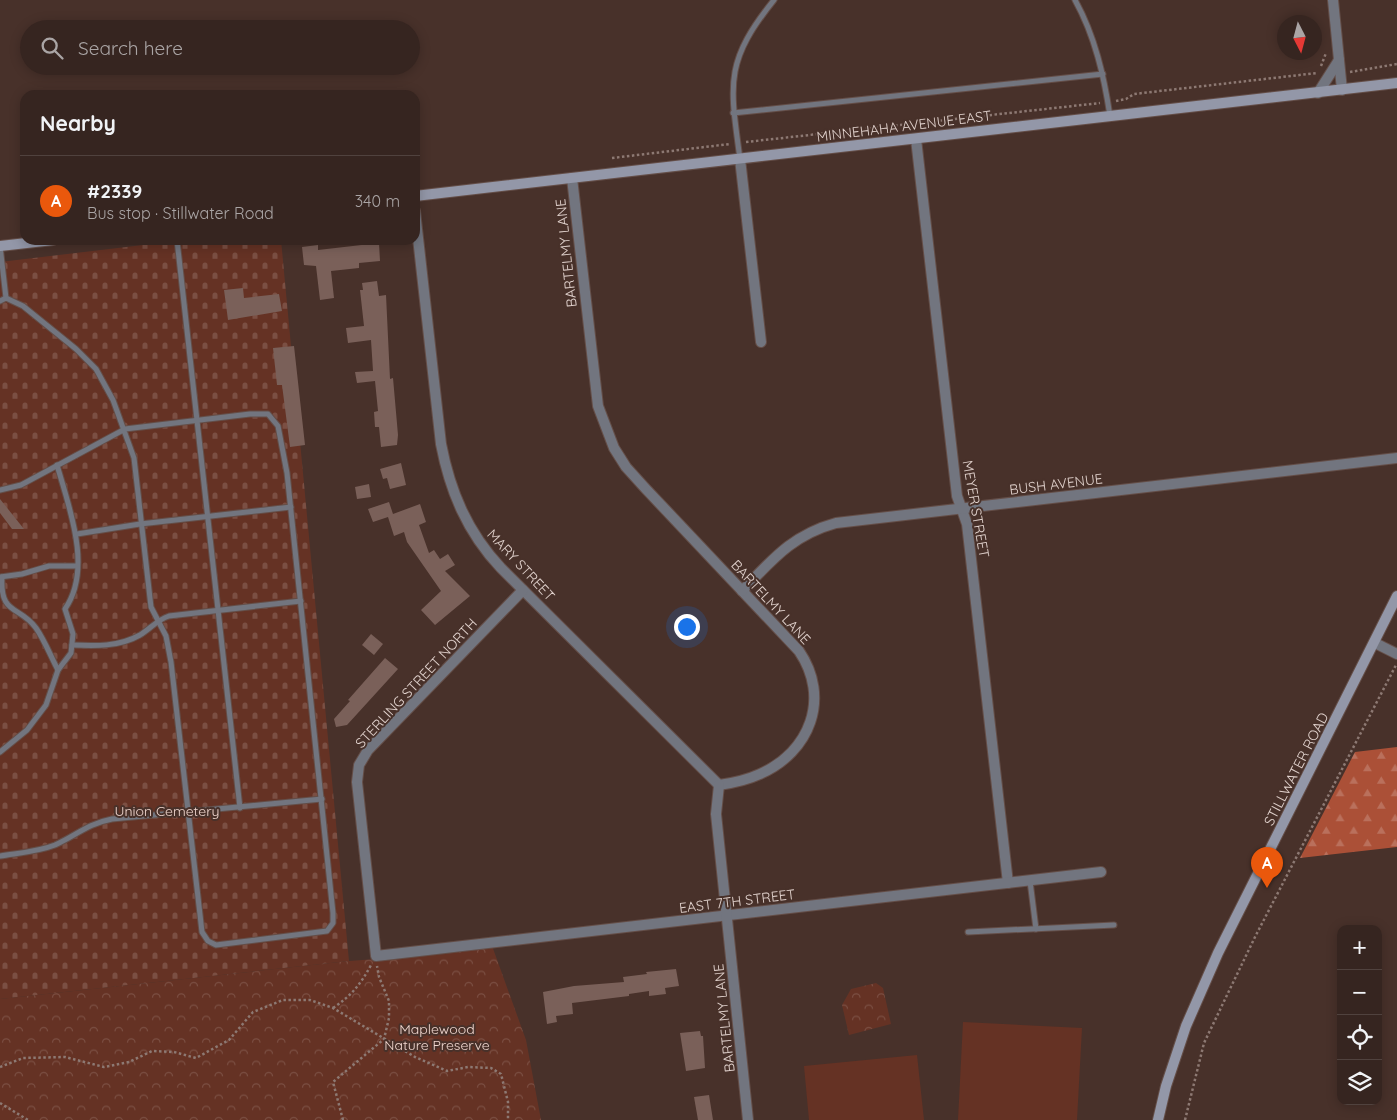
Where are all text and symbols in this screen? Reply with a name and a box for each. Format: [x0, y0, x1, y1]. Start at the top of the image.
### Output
north arrow [1277, 15, 1322, 60]
search box [20, 20, 420, 75]
icon: search [38, 34, 66, 62]
text: Search here [78, 36, 183, 60]
street label: MINNEHAHA AVENUE EAST [816, 106, 992, 146]
text: Nearby [40, 110, 116, 136]
text: #2339 [87, 179, 142, 203]
text: A [51, 191, 61, 211]
text: 340 m [355, 191, 400, 211]
street label: BARTELMY LANE [551, 198, 581, 308]
text: Bus stop · Stillwater Road [87, 203, 274, 223]
street label: MEYER STREET [959, 459, 993, 559]
street label: BUSH AVENUE [1008, 469, 1104, 499]
street label: MARY STREET [483, 525, 559, 605]
street label: BARTELMY LANE [727, 556, 815, 648]
street label: STERLING STREET NORTH [351, 614, 481, 752]
your location [674, 614, 700, 640]
street label: STILLWATER ROAD [1260, 709, 1332, 829]
park label: Union Cemetery [114, 802, 220, 820]
pin: A [1251, 847, 1283, 888]
street label: EAST 7TH STREET [678, 885, 796, 917]
map controls [1337, 925, 1382, 1105]
button: + [1337, 925, 1382, 970]
street label: BARTELMY LANE [709, 963, 739, 1073]
button: − [1337, 970, 1382, 1015]
button: locate [1337, 1015, 1382, 1060]
park label: Maplewood Nature Preserve [384, 1020, 490, 1054]
button: layers [1337, 1060, 1382, 1105]

